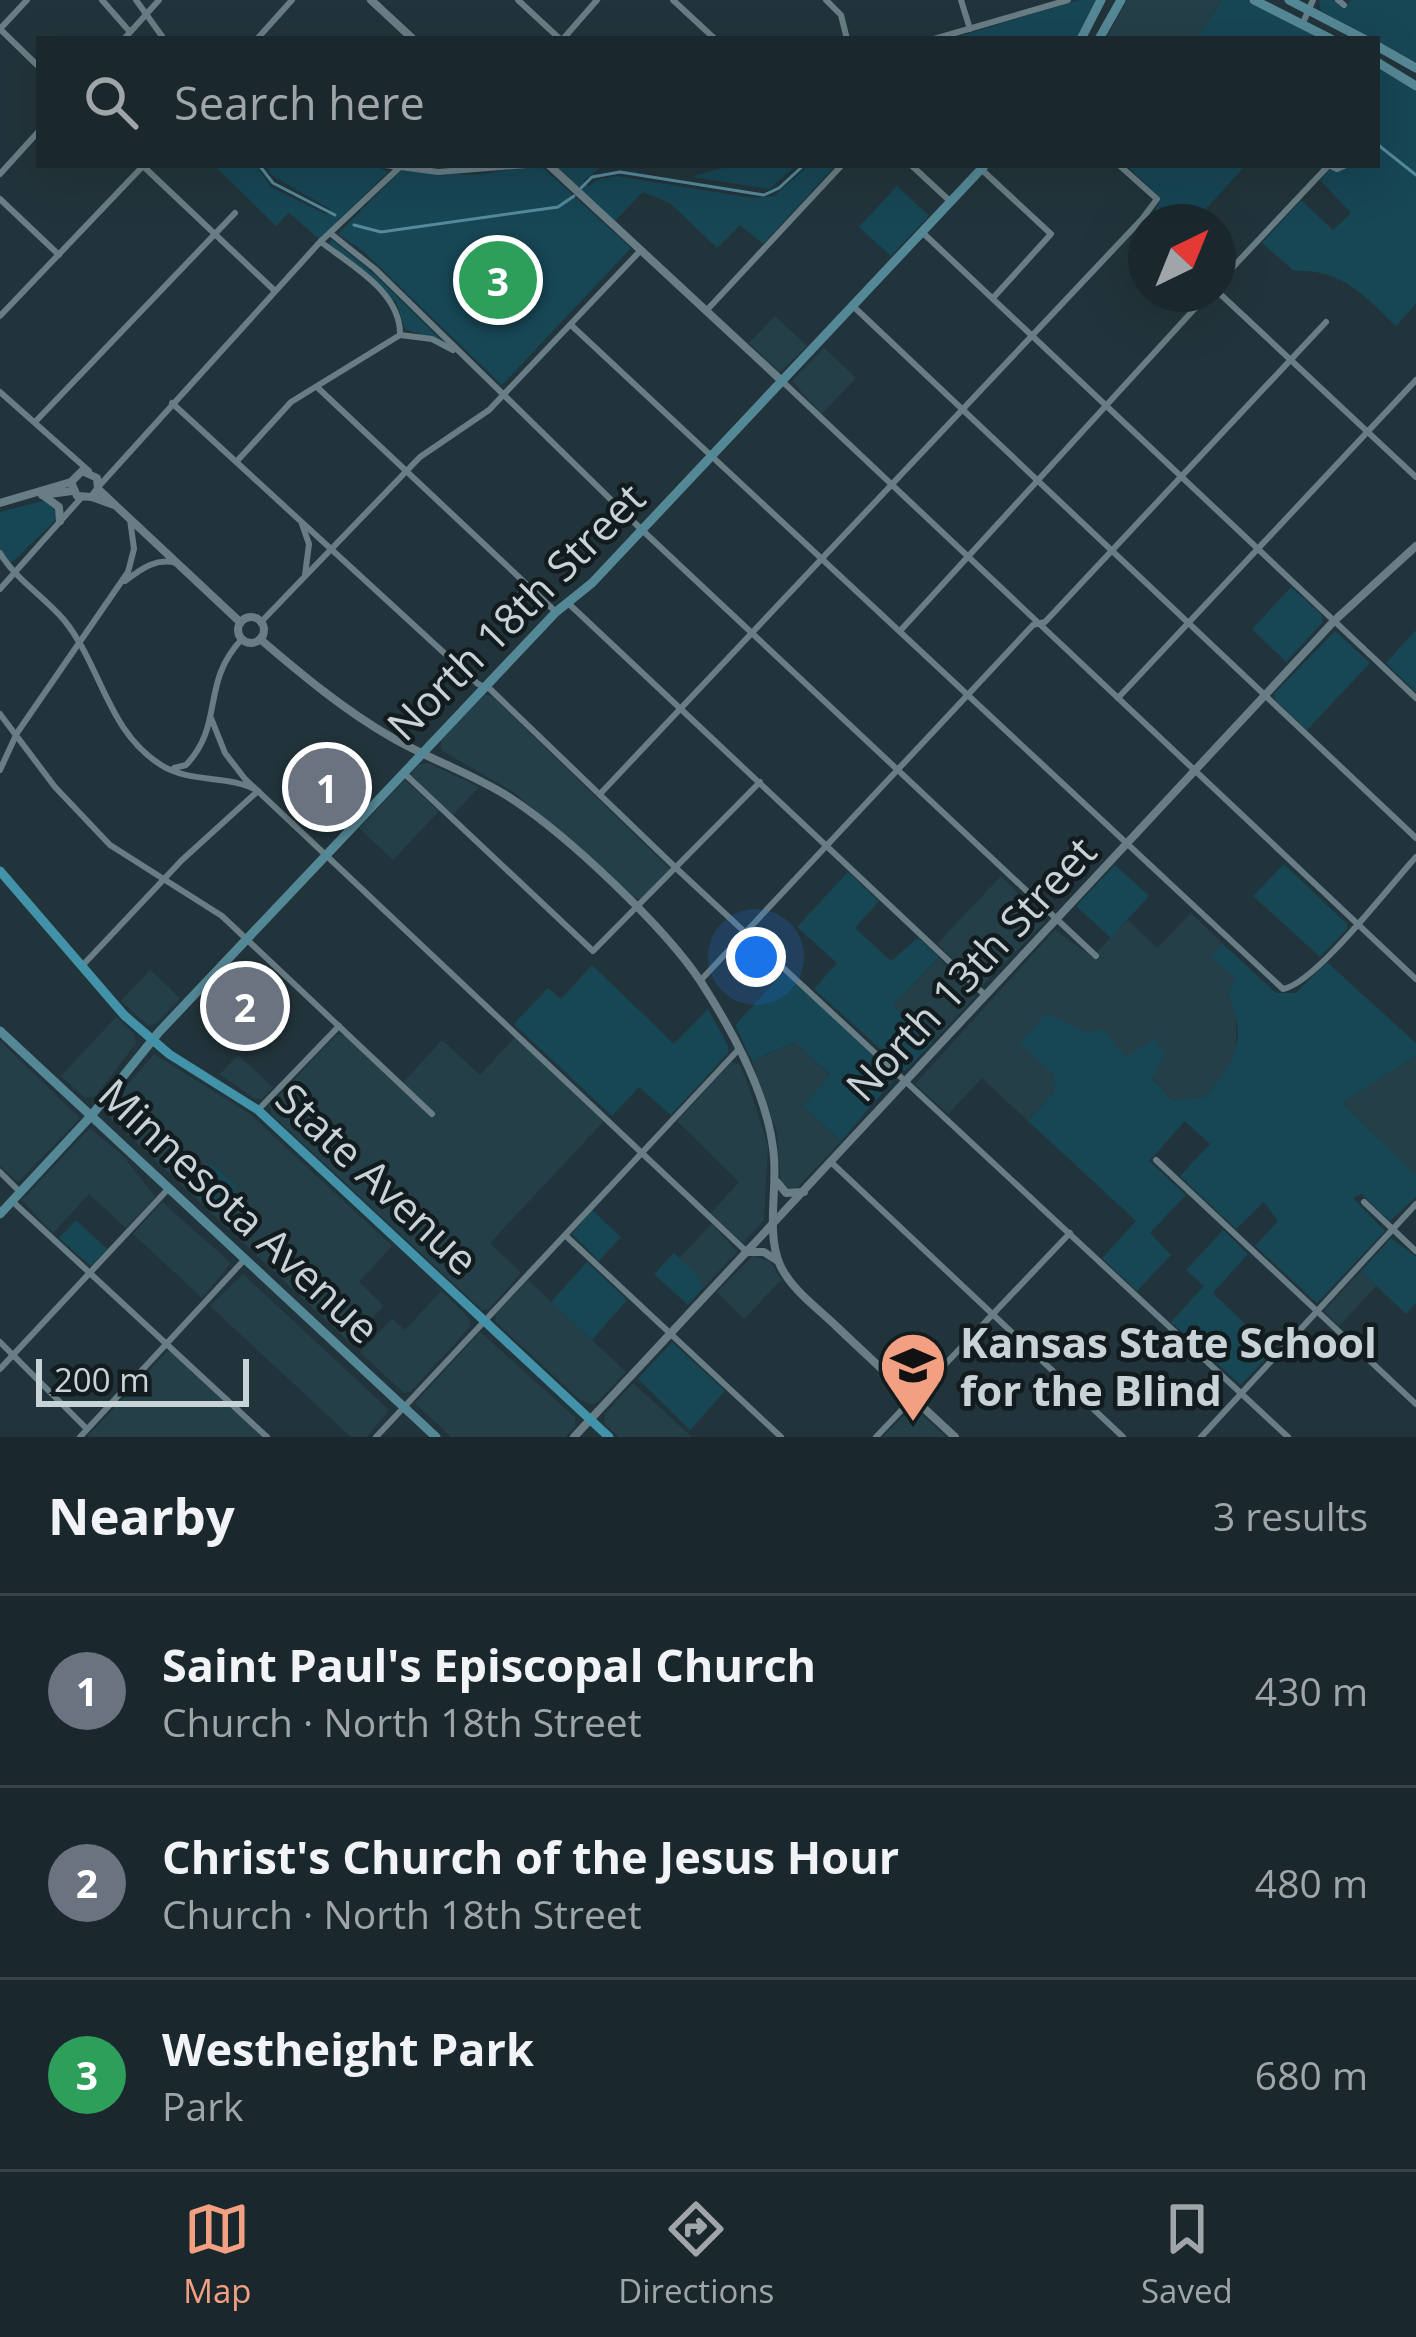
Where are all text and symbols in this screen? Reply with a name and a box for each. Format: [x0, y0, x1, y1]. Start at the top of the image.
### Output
search box [36, 36, 1380, 168]
icon: search [78, 69, 144, 135]
text: Search here [174, 72, 425, 133]
north arrow [1128, 204, 1236, 312]
pin: 3 [459, 235, 537, 325]
street label: North 18th Street [374, 470, 656, 752]
pin: 1 [288, 742, 366, 832]
street label: North 13th Street [832, 823, 1108, 1113]
your location [726, 927, 786, 987]
pin: 2 [206, 961, 284, 1051]
street label: Minnesota Avenue [87, 1065, 393, 1355]
street label: State Avenue [265, 1070, 491, 1286]
place label: Kansas State School for the Blind [960, 1313, 1377, 1418]
school or university icon: Kansas State School for the Blind [878, 1330, 948, 1424]
scale bar [36, 1353, 249, 1406]
text: 200 m [54, 1357, 150, 1402]
text: Nearby [48, 1480, 235, 1550]
text: 3 results [1213, 1489, 1368, 1542]
text: Saint Paul's Episcopal Church [162, 1634, 816, 1695]
text: 1 [76, 1664, 98, 1717]
text: 430 m [1255, 1664, 1368, 1717]
text: Church · North 18th Street [162, 1695, 642, 1748]
text: Christ's Church of the Jesus Hour [162, 1826, 899, 1887]
text: 2 [76, 1856, 98, 1909]
text: 480 m [1255, 1856, 1368, 1909]
text: Church · North 18th Street [162, 1887, 642, 1940]
text: Westheight Park [162, 2018, 534, 2079]
text: 3 [76, 2048, 98, 2101]
text: 680 m [1255, 2048, 1368, 2101]
text: Park [162, 2079, 244, 2132]
tab: Map [183, 2196, 252, 2313]
tab: Directions [618, 2196, 774, 2313]
tab: Saved [1141, 2196, 1233, 2313]

